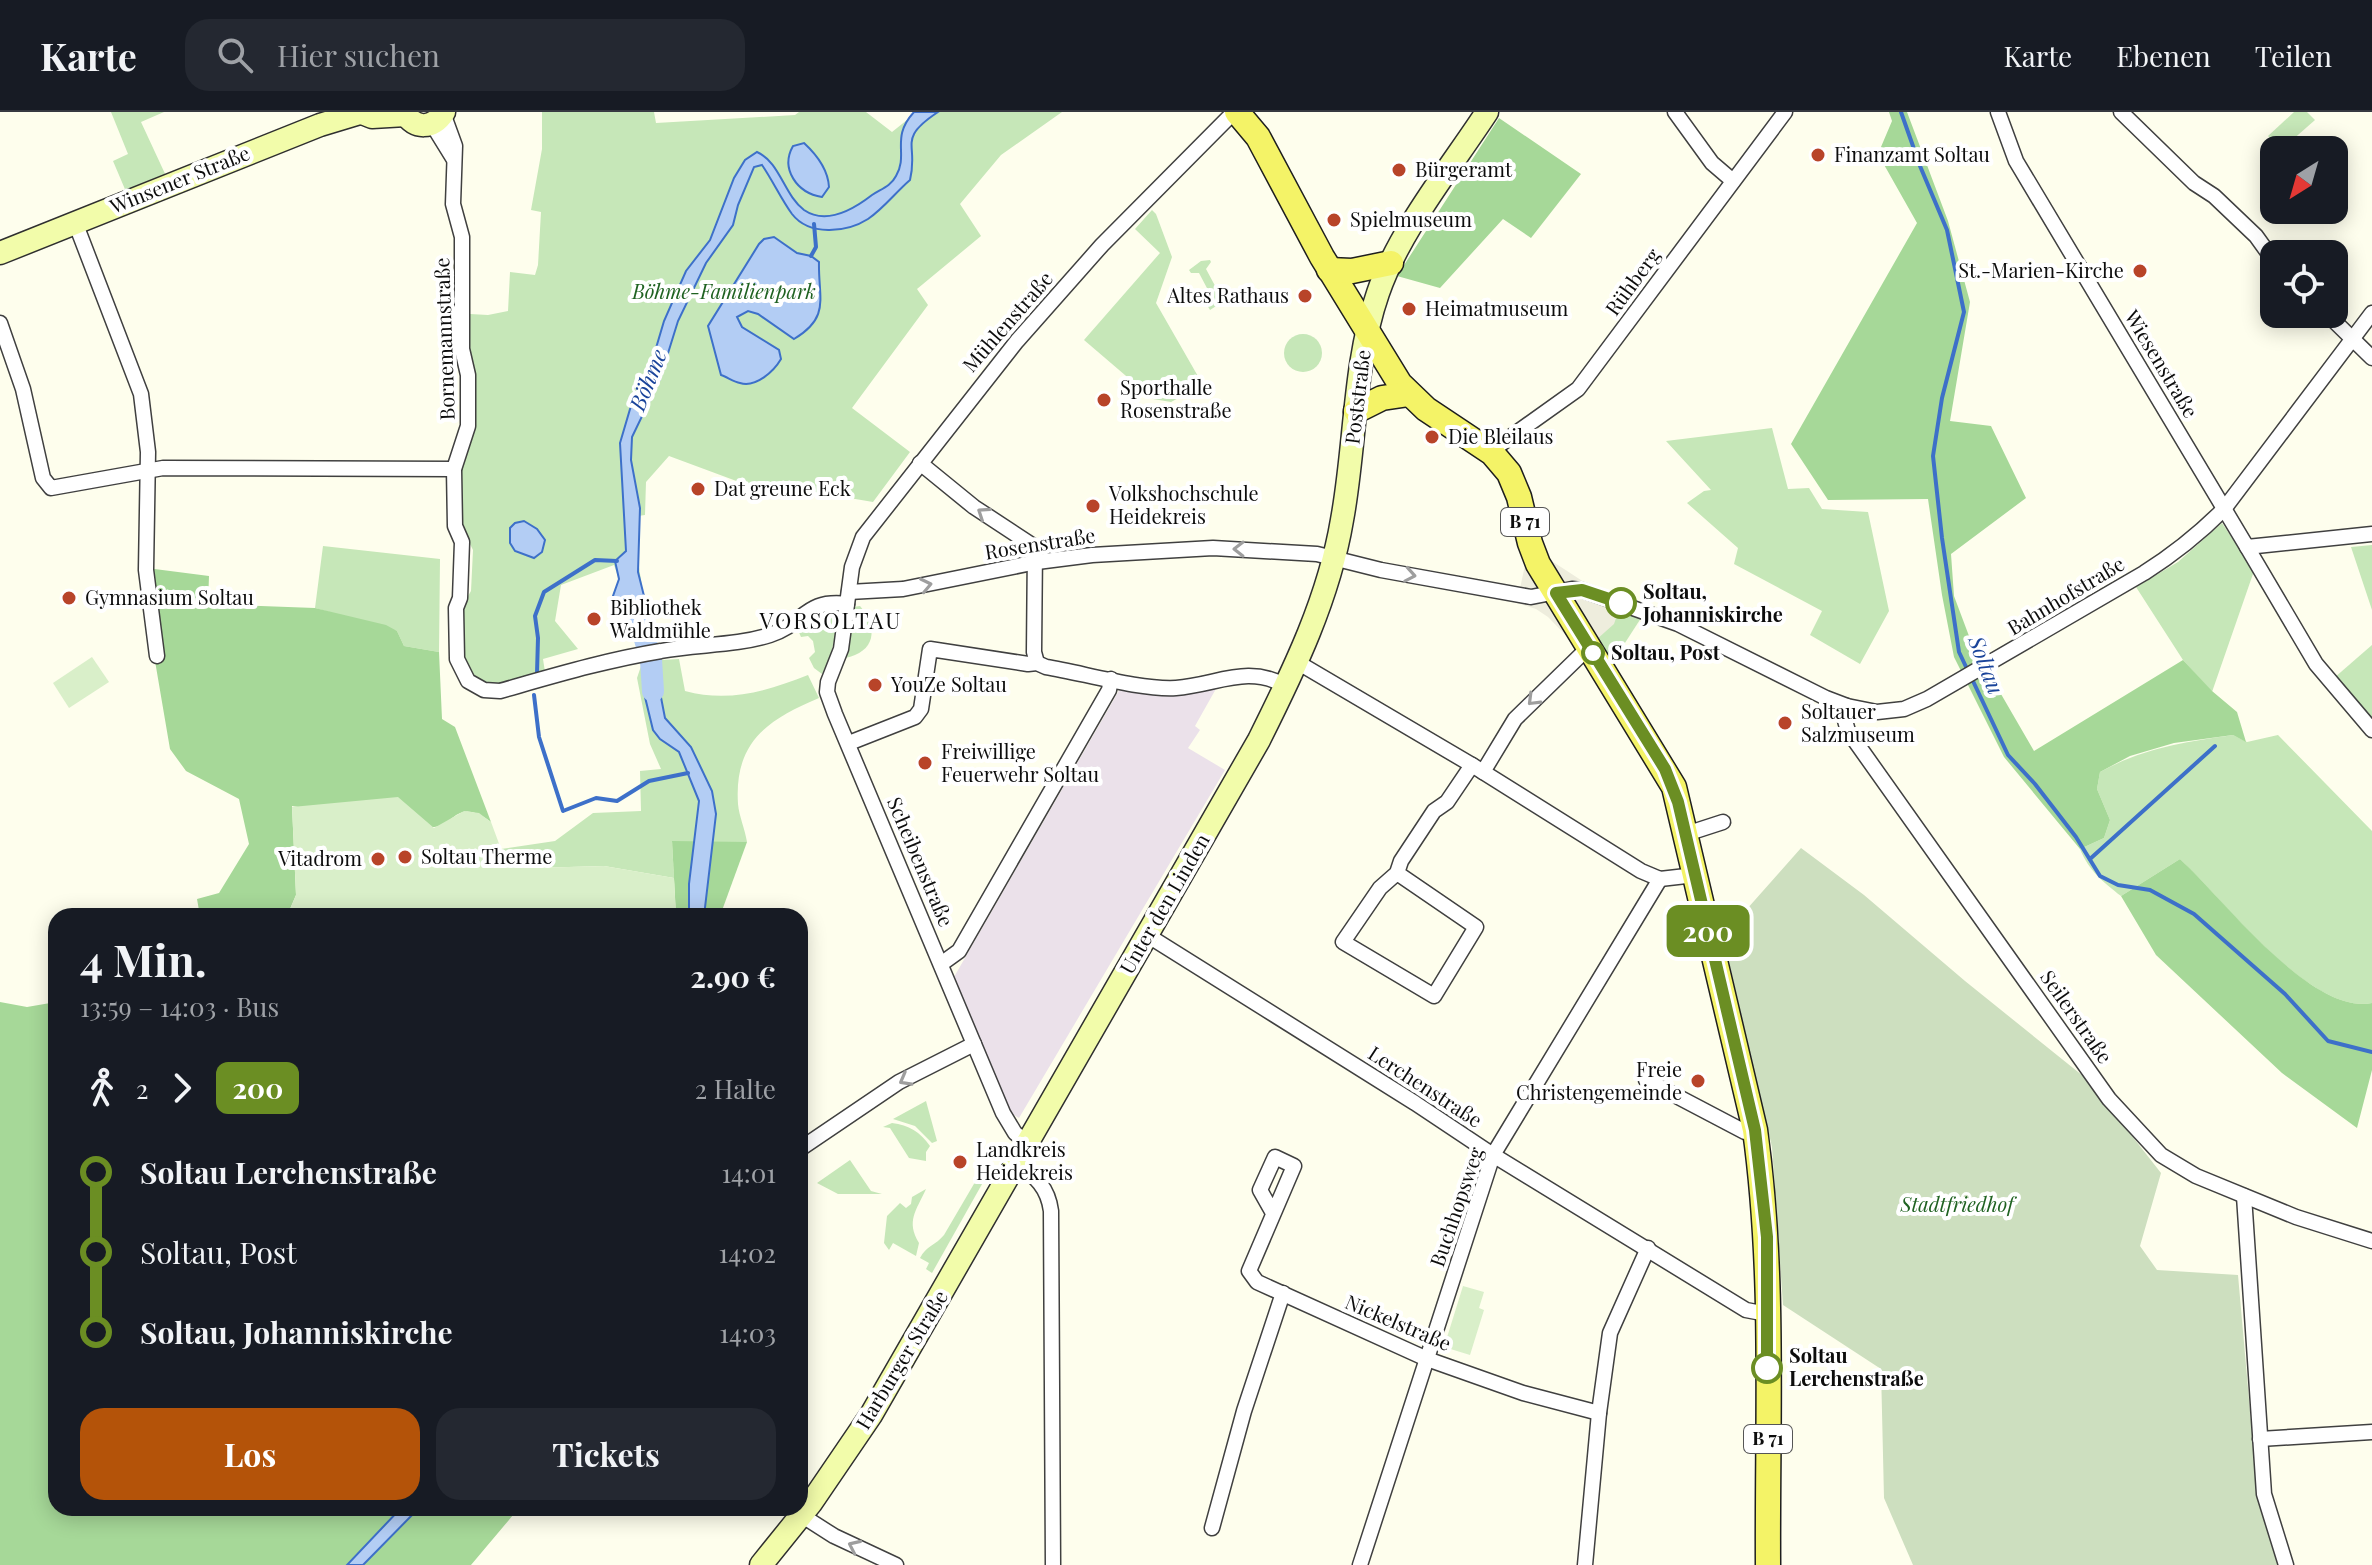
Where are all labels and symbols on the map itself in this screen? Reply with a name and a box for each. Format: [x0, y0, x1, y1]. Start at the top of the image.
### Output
north arrow [2260, 136, 2348, 224]
street label: Winsener Straße [105, 138, 253, 219]
place label: Finanzamt Soltau [1834, 140, 1990, 167]
marker: Finanzamt Soltau [1809, 146, 1827, 164]
place label: Bürgeramt [1415, 155, 1513, 182]
marker: Bürgeramt [1390, 161, 1408, 179]
place label: Spielmuseum [1350, 205, 1472, 232]
marker: Spielmuseum [1325, 211, 1343, 229]
street label: Rühberg [1598, 242, 1666, 320]
place label: St.-Marien-Kirche [1958, 256, 2124, 283]
street label: Bornemannstraße [427, 257, 460, 421]
marker: St.-Marien-Kirche [2131, 262, 2149, 280]
street label: Mühlenstraße [956, 265, 1058, 377]
park label: Böhme-Familienpark [631, 277, 816, 304]
place label: Altes Rathaus [1166, 281, 1289, 308]
marker: Altes Rathaus [1296, 287, 1314, 305]
place label: Heimatmuseum [1425, 294, 1569, 321]
marker: Heimatmuseum [1400, 300, 1418, 318]
street label: Wiesenstraße [2119, 303, 2205, 422]
water label: Böhme [621, 344, 673, 416]
street label: Poststraße [1337, 348, 1376, 446]
place label: Sporthalle Rosenstraße [1120, 373, 1232, 423]
marker: Sporthalle Rosenstraße [1095, 391, 1113, 409]
place label: Die Bleilaus [1448, 422, 1553, 449]
marker: Die Bleilaus [1423, 428, 1441, 446]
place label: Dat greune Eck [714, 474, 851, 501]
place label: Volkshochschule Heidekreis [1108, 479, 1259, 529]
marker: Dat greune Eck [689, 480, 707, 498]
marker: Volkshochschule Heidekreis [1084, 497, 1102, 515]
one-way arrow [977, 507, 991, 522]
road number: B 71 [1501, 508, 1549, 536]
street label: Rosenstraße [983, 520, 1097, 565]
one-way arrow [1232, 540, 1245, 557]
street label: Bahnhofstraße [2002, 549, 2129, 640]
one-way arrow [1403, 565, 1416, 582]
one-way arrow [919, 577, 933, 594]
place label: Soltau, Johanniskirche [1642, 577, 1783, 627]
place label: Gymnasium Soltau [85, 583, 254, 610]
marker: Soltau, Johanniskirche [1606, 588, 1636, 618]
marker: Gymnasium Soltau [60, 589, 78, 607]
place label: Bibliothek Waldmühle [609, 593, 711, 643]
district label: VORSOLTAU [759, 605, 902, 635]
marker: Bibliothek Waldmühle [585, 610, 603, 628]
water label: Soltau [1962, 630, 2012, 698]
place label: Soltau, Post [1611, 638, 1721, 665]
marker: Soltau, Post [1582, 642, 1604, 664]
place label: YouZe Soltau [890, 670, 1007, 697]
marker: YouZe Soltau [866, 676, 884, 694]
one-way arrow [1528, 691, 1542, 706]
place label: Soltauer Salzmuseum [1801, 697, 1915, 747]
marker: Soltauer Salzmuseum [1776, 714, 1794, 732]
place label: Freiwillige Feuerwehr Soltau [941, 737, 1100, 787]
marker: Freiwillige Feuerwehr Soltau [916, 754, 934, 772]
street label: Scheibenstraße [882, 793, 961, 930]
street label: Unter den Linden [1113, 828, 1215, 978]
place label: Soltau Therme [421, 842, 552, 869]
place label: Vitadrom [277, 844, 362, 871]
marker: Soltau Therme [396, 848, 414, 866]
marker: Vitadrom [369, 850, 387, 868]
line badge: 200 [1662, 905, 1754, 957]
street label: Seilerstraße [2035, 964, 2119, 1068]
street label: Lerchenstraße [1364, 1039, 1488, 1133]
place label: Freie Christengemeinde [1516, 1055, 1682, 1105]
one-way arrow [899, 1070, 914, 1086]
marker: Freie Christengemeinde [1689, 1072, 1707, 1090]
place label: Landkreis Heidekreis [976, 1135, 1073, 1185]
street label: Buchhopsweg [1423, 1143, 1489, 1270]
marker: Landkreis Heidekreis [951, 1153, 969, 1171]
park label: Stadtfriedhof [1899, 1190, 2017, 1217]
street label: Harburger Straße [849, 1285, 953, 1434]
street label: Nickelstraße [1342, 1287, 1456, 1356]
place label: Soltau Lerchenstraße [1789, 1341, 1924, 1391]
marker: Soltau Lerchenstraße [1752, 1353, 1782, 1383]
road number: B 71 [1744, 1425, 1792, 1453]
one-way arrow [848, 1539, 862, 1555]

